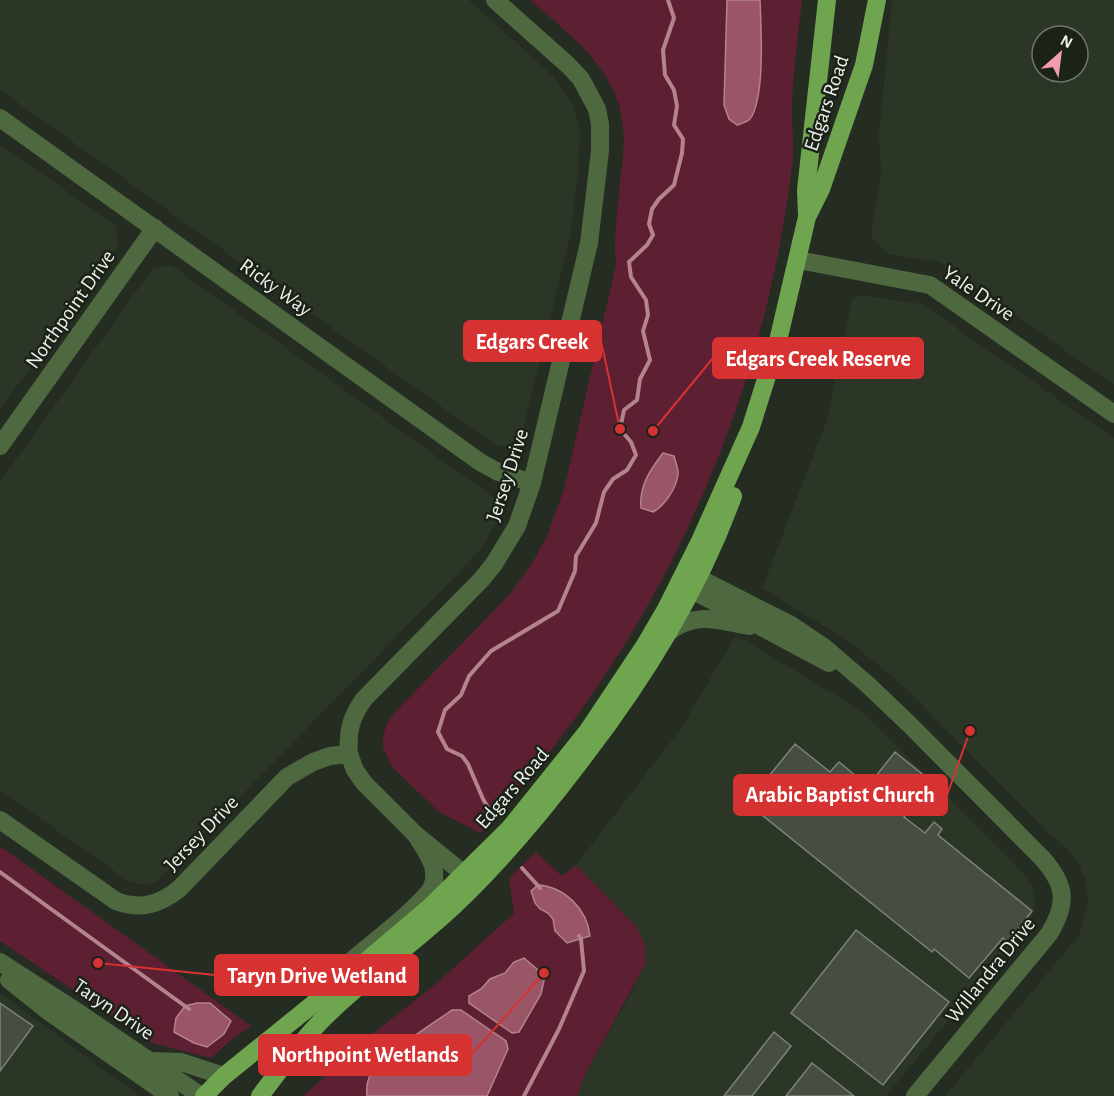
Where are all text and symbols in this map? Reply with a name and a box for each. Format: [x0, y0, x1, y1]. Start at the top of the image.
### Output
north arrow [1030, 24, 1090, 84]
text: N [1058, 32, 1075, 51]
street label: Edgars Road [800, 53, 853, 154]
street label: Northpoint Drive [22, 246, 119, 372]
street label: Ricky Way [236, 255, 315, 320]
street label: Yale Drive [939, 262, 1018, 325]
callout: Edgars Creek [464, 321, 601, 361]
text: Edgars Creek [475, 331, 589, 353]
callout: Edgars Creek Reserve [713, 338, 923, 378]
text: Edgars Creek Reserve [725, 348, 911, 370]
street label: Jersey Drive [483, 426, 532, 524]
street label: Edgars Road [472, 744, 553, 833]
callout: Arabic Baptist Church [734, 775, 947, 815]
text: Arabic Baptist Church [745, 784, 935, 806]
street label: Jersey Drive [160, 791, 242, 875]
street label: Willandra Drive [942, 914, 1039, 1027]
callout: Taryn Drive Wetland [215, 955, 418, 995]
text: Taryn Drive Wetland [227, 965, 407, 988]
street label: Taryn Drive [70, 975, 158, 1044]
callout: Northpoint Wetlands [259, 1035, 471, 1075]
text: Northpoint Wetlands [271, 1044, 459, 1066]

